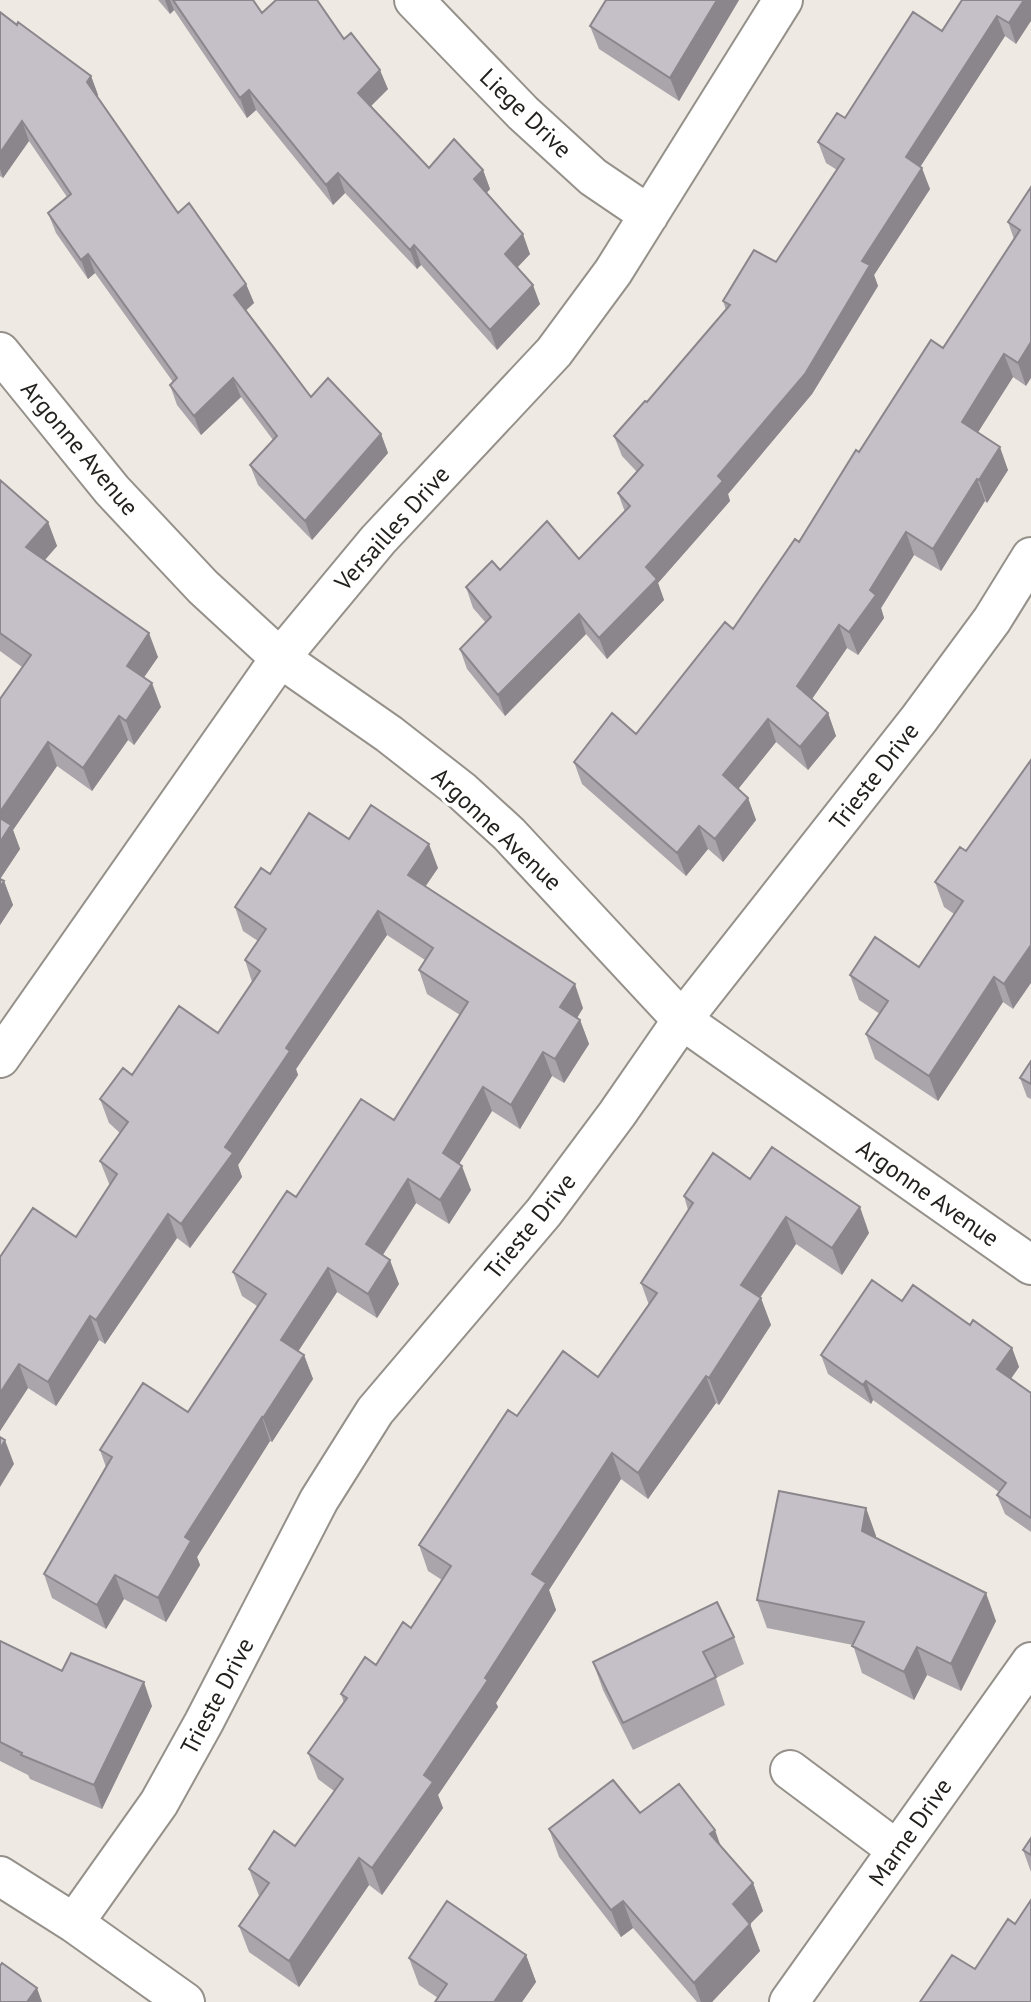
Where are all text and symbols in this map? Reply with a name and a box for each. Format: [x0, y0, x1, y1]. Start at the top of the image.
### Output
street label: Liege Drive [473, 62, 579, 164]
street label: Argonne Avenue [14, 374, 146, 522]
street label: Versailles Drive [327, 459, 456, 598]
street label: Trieste Drive [822, 716, 926, 836]
street label: Argonne Avenue [425, 761, 569, 897]
street label: Argonne Avenue [851, 1132, 1005, 1254]
street label: Trieste Drive [478, 1167, 582, 1285]
street label: Trieste Drive [173, 1632, 261, 1760]
street label: Marne Drive [862, 1772, 958, 1892]

